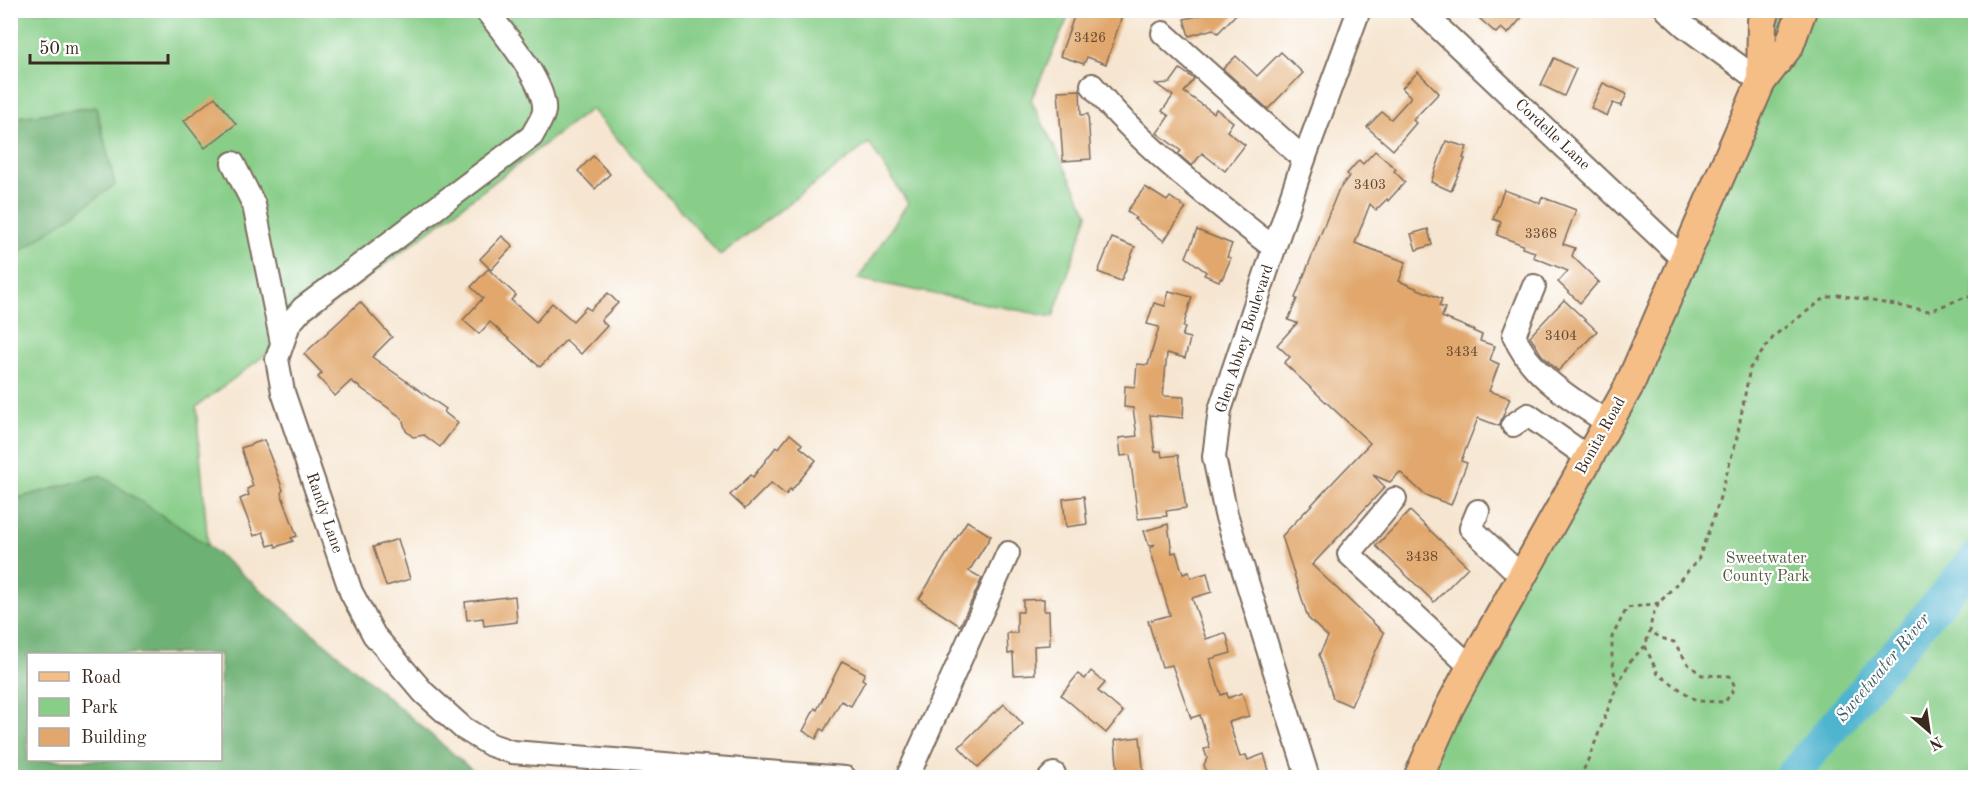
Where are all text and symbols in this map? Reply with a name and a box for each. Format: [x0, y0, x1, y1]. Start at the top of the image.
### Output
scale bar [30, 27, 168, 65]
house number: 3426 [1074, 31, 1106, 45]
text: 50 m [39, 40, 79, 58]
street label: Cordelle Lane [1511, 96, 1593, 174]
house number: 3403 [1354, 178, 1386, 192]
house number: 3368 [1525, 227, 1557, 241]
street label: Glen Abbey Boulevard [1213, 263, 1277, 415]
house number: 3404 [1545, 329, 1577, 343]
house number: 3434 [1446, 345, 1478, 359]
street label: Bonita Road [1573, 395, 1629, 477]
street label: Randy Lane [303, 471, 345, 555]
house number: 3438 [1406, 550, 1438, 564]
park label: Sweetwater County Park [1722, 551, 1810, 585]
water label: Sweetwater River [1833, 609, 1934, 726]
legend [27, 653, 222, 761]
text: Road [81, 669, 121, 687]
text: Park [81, 699, 118, 717]
north arrow [1899, 701, 1959, 761]
text: Building [81, 729, 147, 747]
text: N [1925, 732, 1945, 753]

